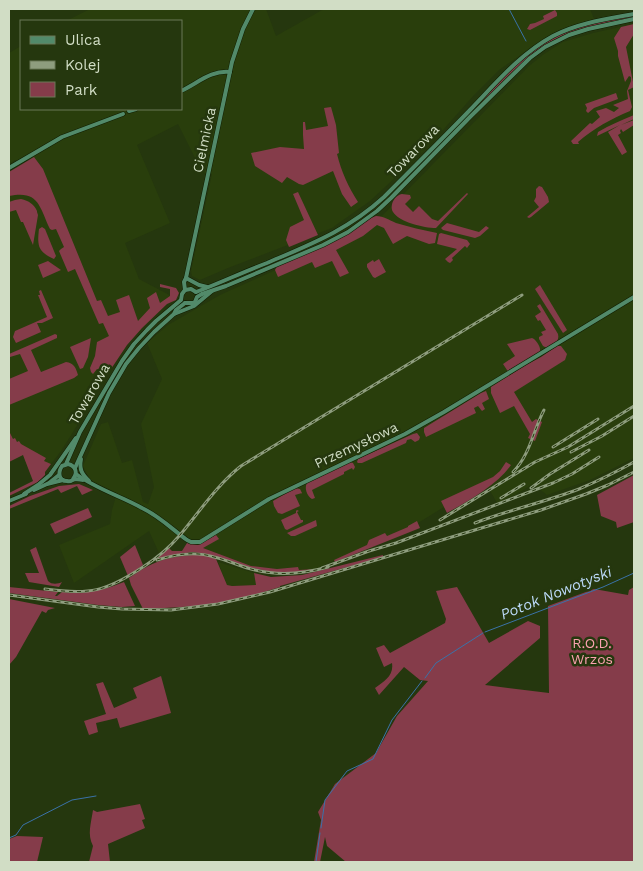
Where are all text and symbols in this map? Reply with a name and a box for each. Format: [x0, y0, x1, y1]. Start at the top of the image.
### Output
legend [20, 20, 182, 110]
text: Ulica [65, 31, 102, 49]
text: Kolej [65, 56, 100, 74]
text: Park [65, 81, 98, 99]
street label: Cielmicka [189, 106, 219, 174]
street label: Towarowa [384, 121, 442, 181]
street label: Towarowa [65, 361, 113, 427]
street label: Przemysłowa [312, 419, 400, 471]
water label: Potok Nowotyski [498, 562, 615, 624]
park label: R.O.D. Wrzos [571, 635, 613, 667]

